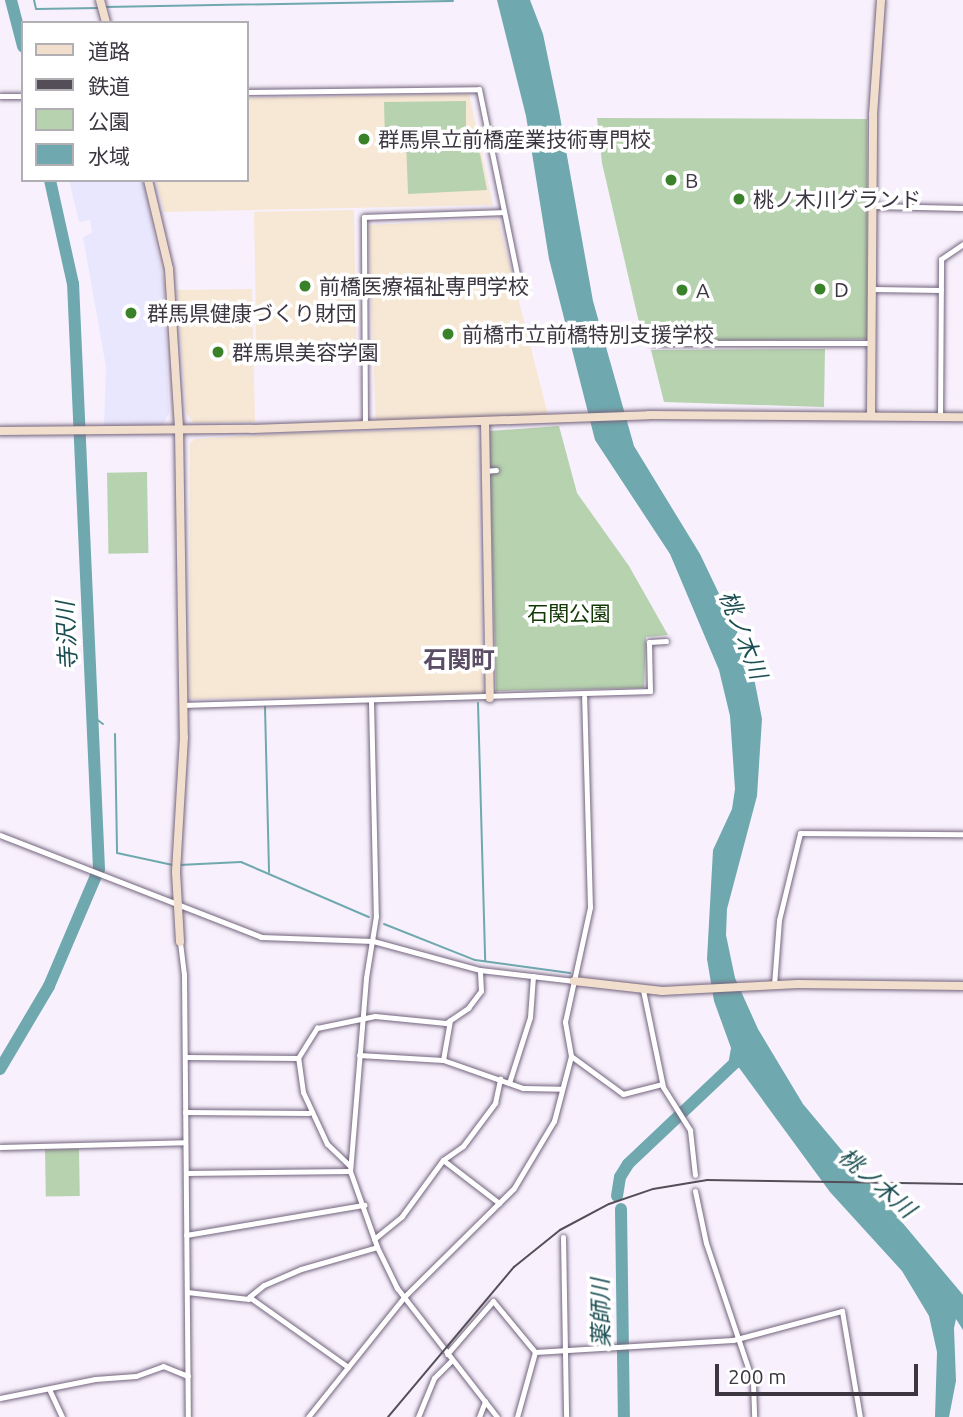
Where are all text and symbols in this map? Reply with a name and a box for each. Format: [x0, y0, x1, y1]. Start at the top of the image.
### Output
legend [21, 21, 248, 182]
text: 道路 [88, 39, 130, 63]
text: 鉄道 [88, 74, 130, 98]
text: 公園 [88, 109, 130, 133]
place label: 群馬県立前橋産業技術専門校 [378, 126, 651, 152]
marker: 群馬県立前橋産業技術専門校 [356, 131, 372, 147]
text: 水域 [88, 144, 130, 168]
place label: B [685, 167, 698, 193]
marker: B [663, 172, 679, 188]
place label: 桃ノ木川グランド [753, 186, 921, 212]
marker: 桃ノ木川グランド [731, 191, 747, 207]
place label: 前橋医療福祉専門学校 [319, 273, 529, 299]
place label: D [834, 276, 849, 302]
place label: A [696, 277, 710, 303]
marker: 前橋医療福祉専門学校 [297, 278, 313, 294]
marker: D [812, 281, 828, 297]
marker: A [674, 282, 690, 298]
place label: 群馬県健康づくり財団 [147, 300, 357, 326]
marker: 群馬県健康づくり財団 [121, 303, 141, 323]
place label: 前橋市立前橋特別支援学校 [462, 321, 714, 347]
marker: 前橋市立前橋特別支援学校 [440, 326, 456, 342]
place label: 群馬県美容学園 [232, 339, 379, 365]
marker: 群馬県美容学園 [210, 344, 226, 360]
water label: 桃ノ木川 [714, 587, 772, 683]
park label: 石関公園 [527, 600, 611, 626]
water label: 寺沢川 [51, 601, 83, 671]
district label: 石関町 [423, 646, 495, 674]
water label: 桃ノ木川 [833, 1142, 921, 1224]
water label: 薬師川 [587, 1278, 615, 1348]
scale bar [718, 1350, 921, 1394]
text: 200 m [728, 1364, 786, 1388]

